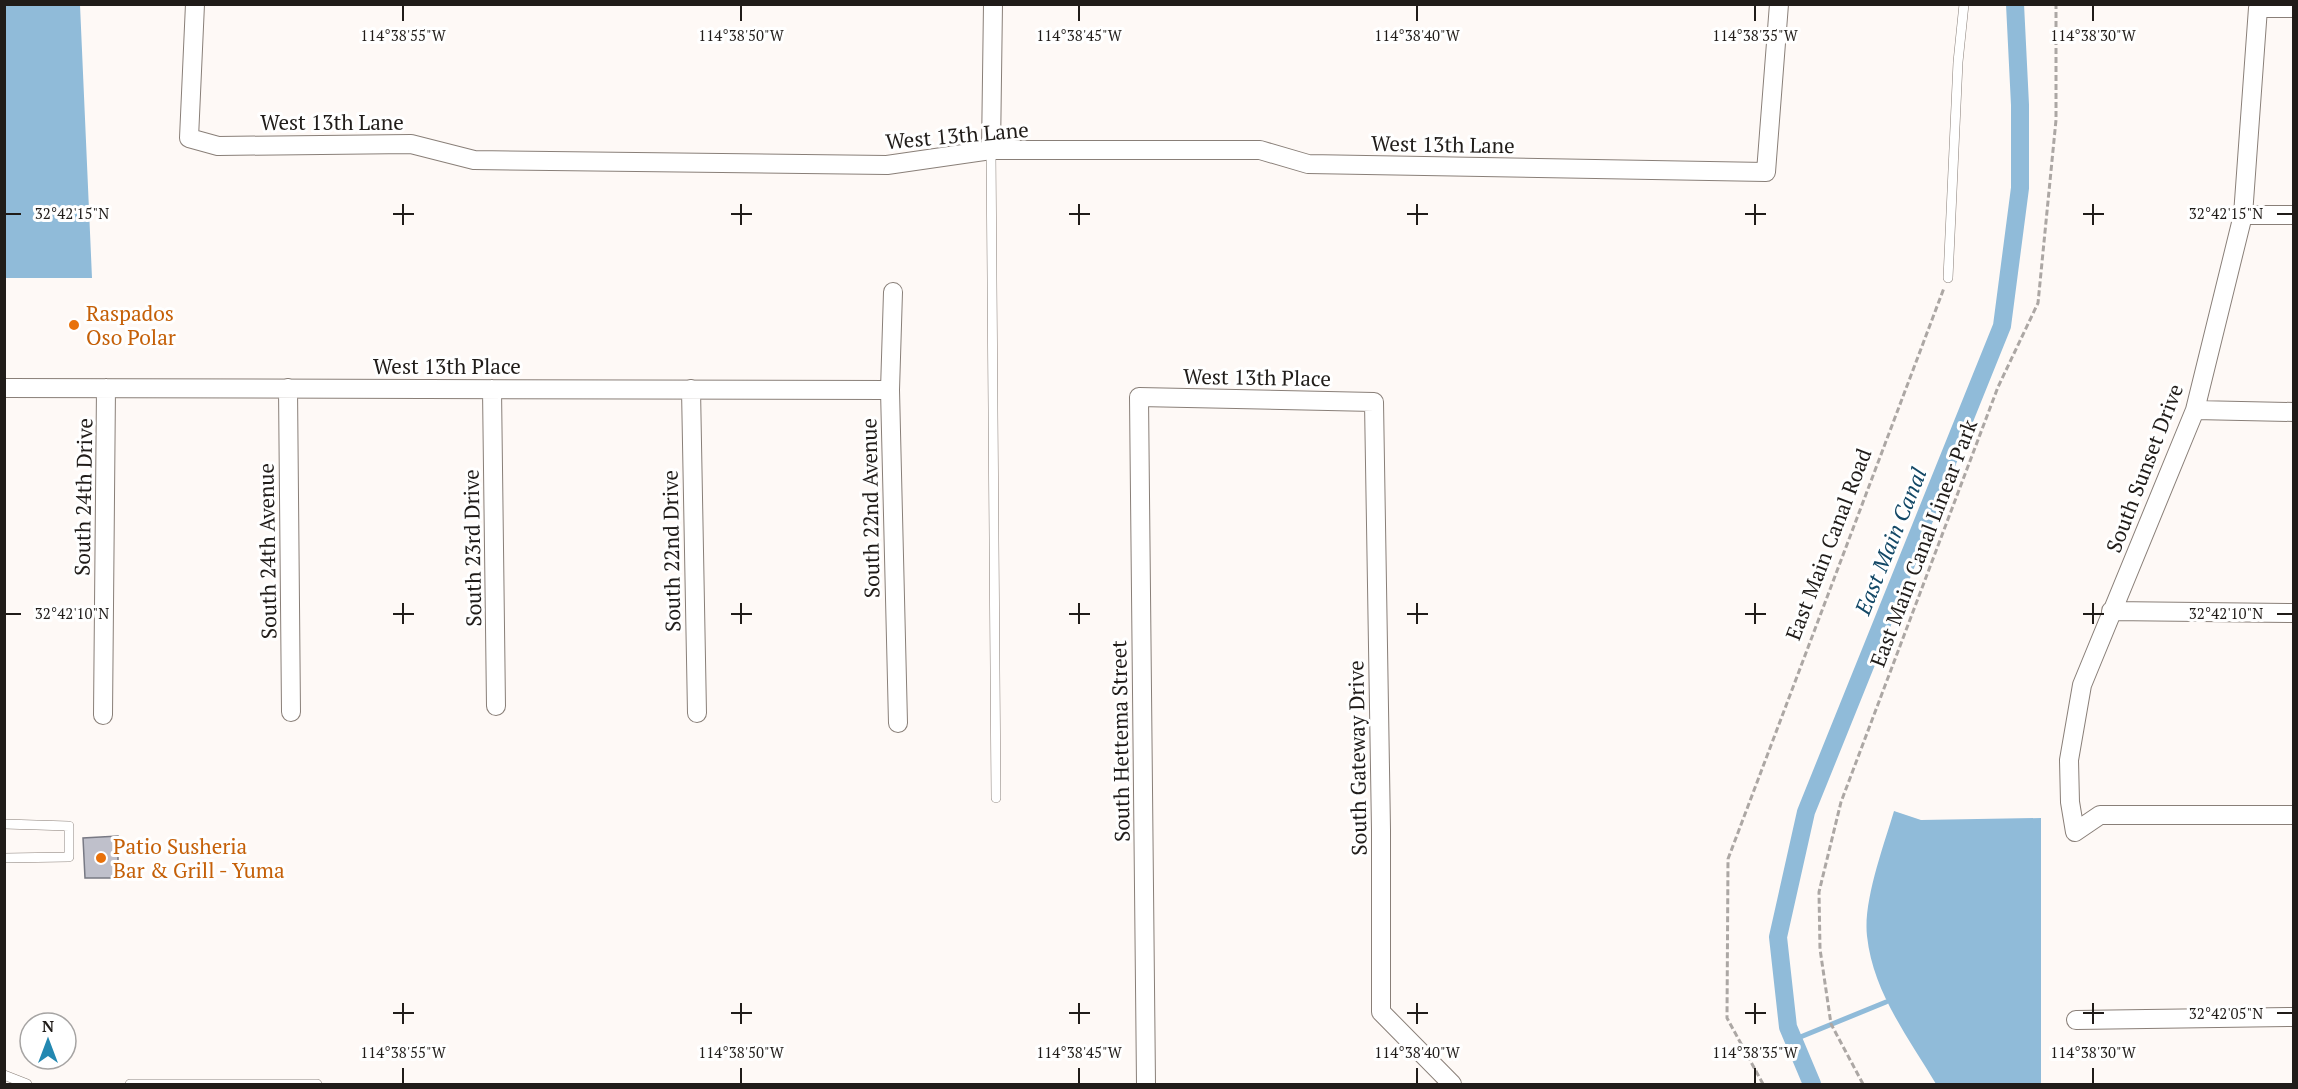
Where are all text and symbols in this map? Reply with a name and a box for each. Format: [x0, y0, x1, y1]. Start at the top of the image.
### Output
text: 114°38'55"W [360, 25, 447, 45]
text: 114°38'50"W [698, 25, 785, 45]
text: 114°38'45"W [1036, 25, 1123, 45]
text: 114°38'40"W [1374, 25, 1461, 45]
text: 114°38'35"W [1712, 25, 1799, 45]
text: 114°38'30"W [2050, 25, 2137, 45]
street label: West 13th Lane [260, 108, 404, 136]
street label: West 13th Lane [884, 115, 1030, 155]
street label: West 13th Lane [1371, 129, 1515, 159]
text: 32°42'15"N [35, 203, 109, 223]
text: 32°42'15"N [2189, 203, 2263, 223]
place label: Raspados Oso Polar [86, 299, 176, 351]
marker: Raspados Oso Polar [67, 318, 81, 332]
street label: West 13th Place [373, 352, 521, 380]
street label: West 13th Place [1183, 362, 1331, 392]
street label: South Sunset Drive [2099, 380, 2189, 556]
street label: East Main Canal Linear Park [1863, 415, 1983, 671]
street label: South 24th Drive [68, 418, 98, 576]
street label: South 22nd Avenue [854, 418, 886, 598]
street label: East Main Canal Road [1779, 444, 1878, 644]
street label: South 24th Avenue [251, 463, 283, 639]
water label: East Main Canal [1847, 463, 1933, 620]
street label: South 23rd Drive [457, 469, 487, 627]
street label: South 22nd Drive [656, 470, 686, 632]
text: 32°42'10"N [35, 603, 109, 623]
text: 32°42'10"N [2189, 603, 2263, 623]
street label: South Hettema Street [1104, 640, 1136, 842]
street label: South Gateway Drive [1341, 660, 1373, 856]
place label: Patio Susheria Bar & Grill - Yuma [113, 832, 285, 884]
marker: Patio Susheria Bar & Grill - Yuma [94, 851, 108, 865]
text: 32°42'05"N [2189, 1003, 2263, 1023]
north arrow [18, 1011, 78, 1071]
text: N [42, 1015, 54, 1037]
text: 114°38'55"W [360, 1042, 447, 1062]
text: 114°38'50"W [698, 1042, 785, 1062]
text: 114°38'45"W [1036, 1042, 1123, 1062]
text: 114°38'40"W [1374, 1042, 1461, 1062]
text: 114°38'35"W [1712, 1042, 1799, 1062]
text: 114°38'30"W [2050, 1042, 2137, 1062]

